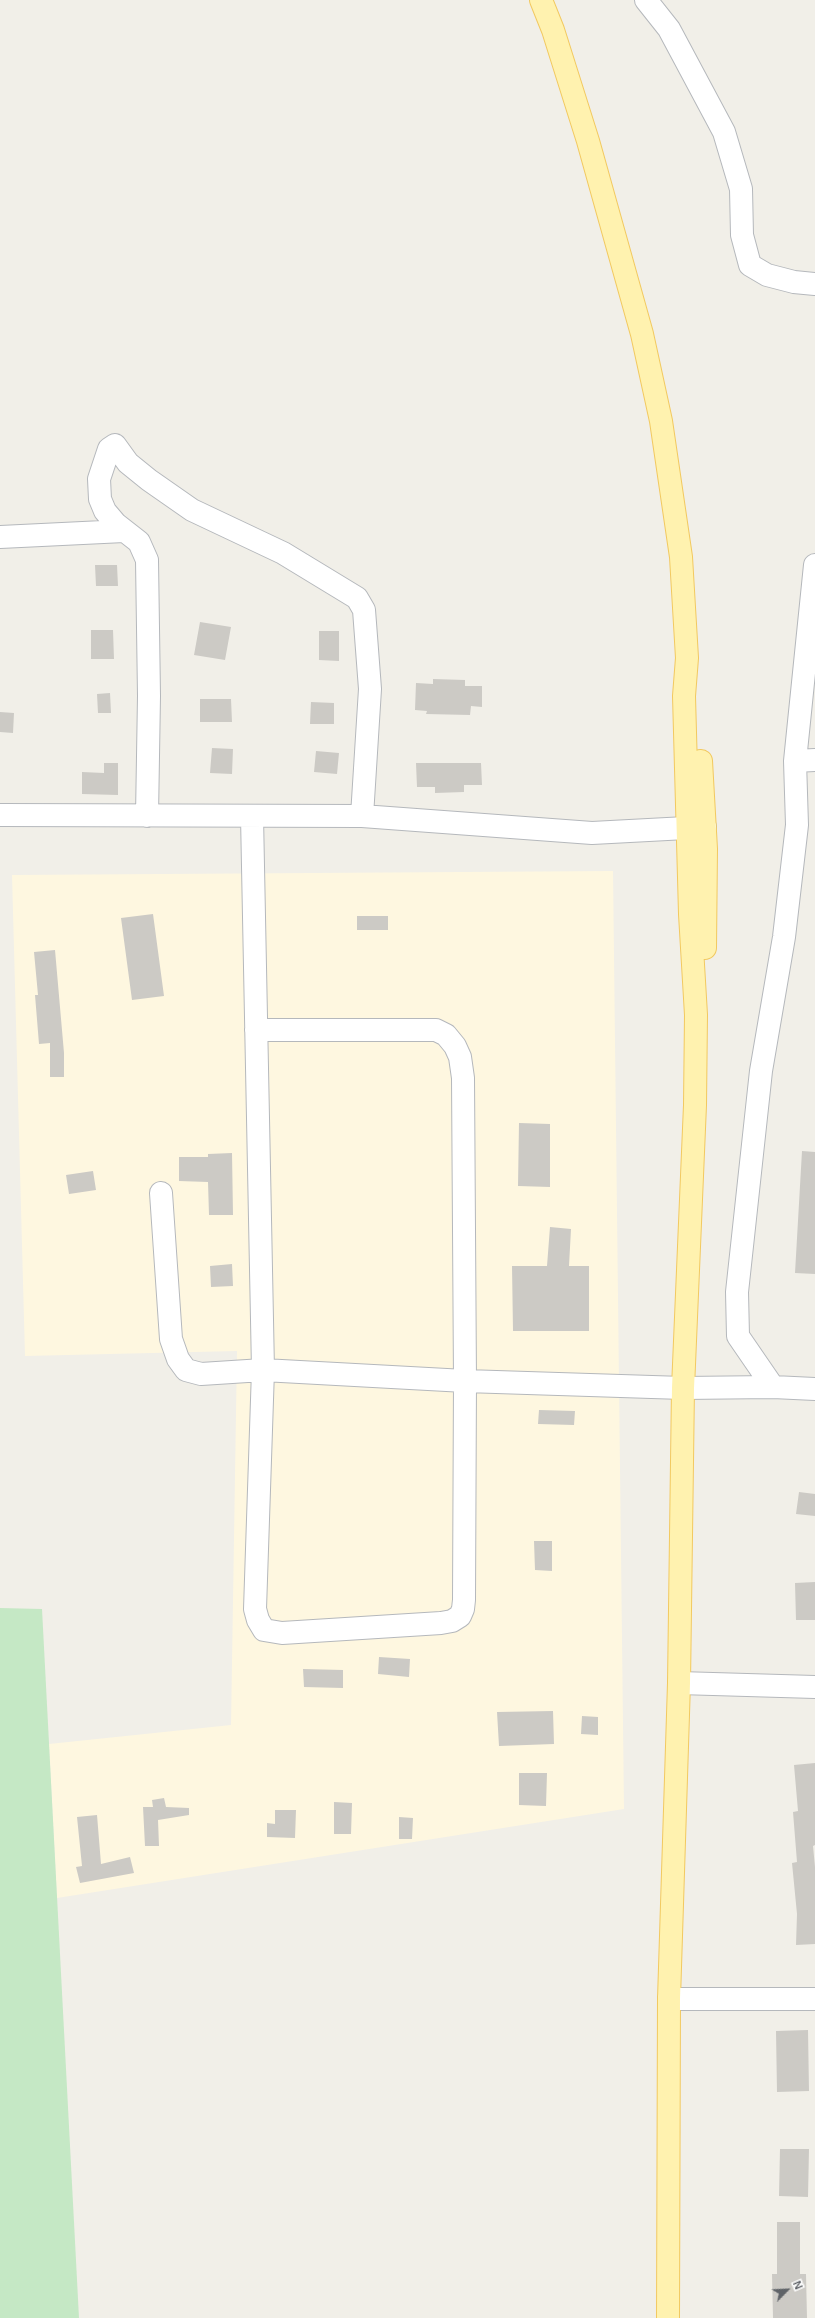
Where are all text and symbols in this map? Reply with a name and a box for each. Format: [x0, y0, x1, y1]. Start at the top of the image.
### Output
north arrow [767, 2270, 807, 2310]
text: N [791, 2279, 805, 2291]

